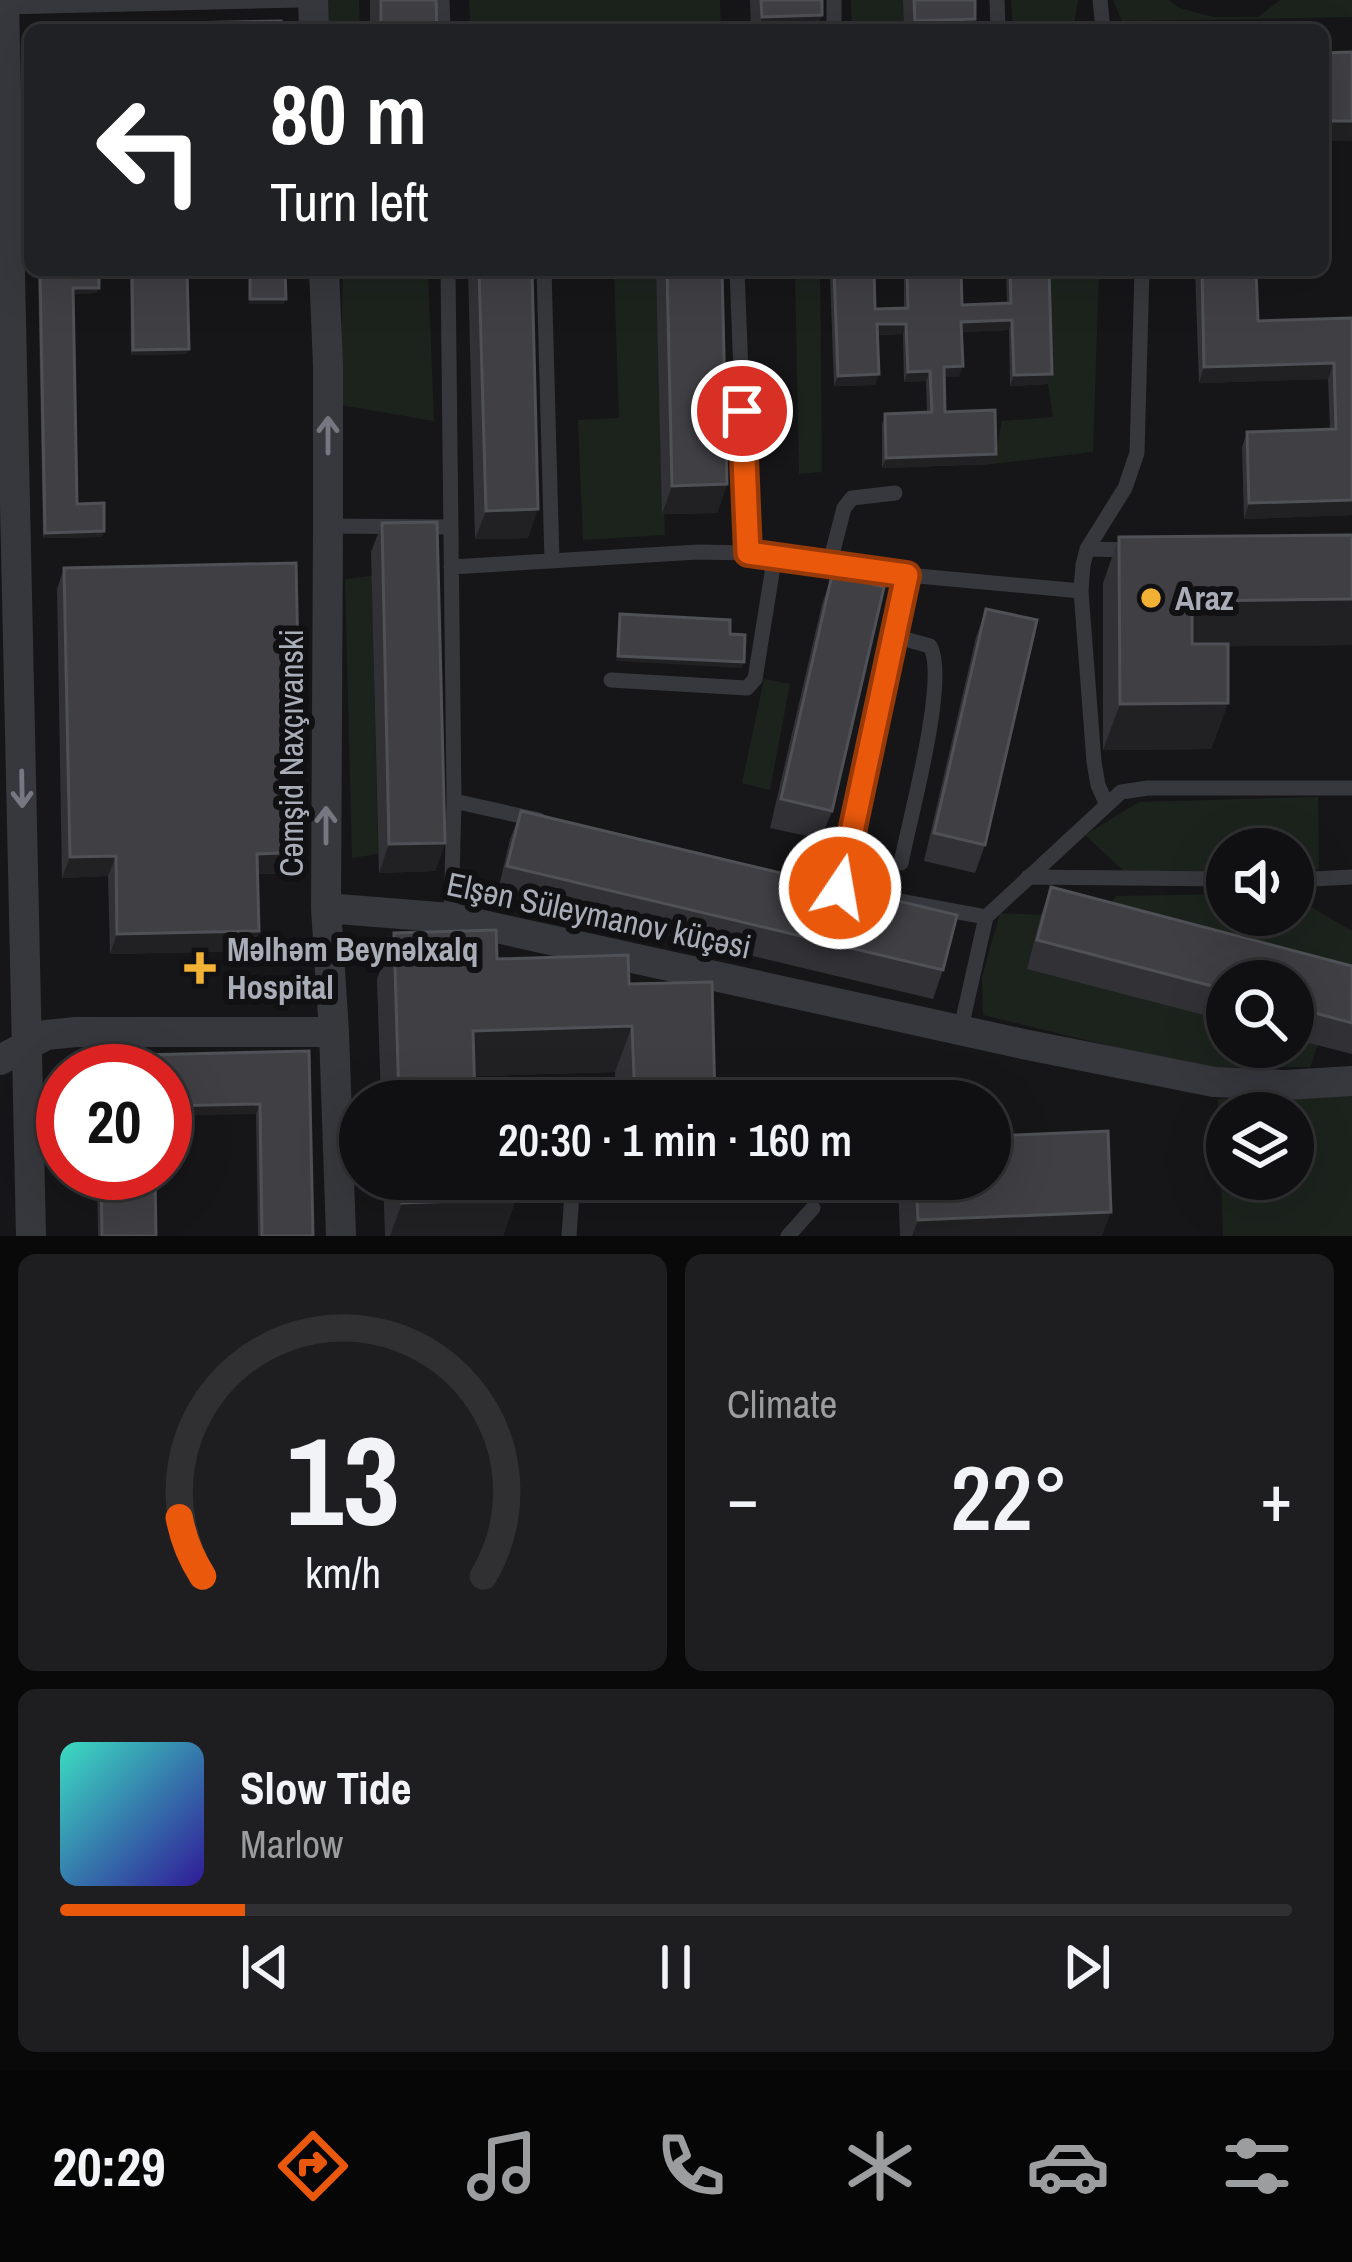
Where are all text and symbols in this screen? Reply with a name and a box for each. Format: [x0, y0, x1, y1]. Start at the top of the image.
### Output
text: 80 m [270, 57, 427, 170]
icon: left [72, 72, 228, 228]
text: Turn left [270, 165, 429, 238]
pin [691, 360, 793, 462]
icon: arrive [709, 378, 775, 444]
one-way arrow [317, 416, 339, 455]
place label: Araz [1175, 576, 1234, 620]
marker: Araz [1138, 585, 1164, 611]
street label: Cəmşid Naxçıvanski [269, 629, 313, 877]
one-way arrow [10, 769, 33, 808]
one-way arrow [315, 806, 337, 845]
position arrow [777, 825, 903, 951]
map controls [1206, 828, 1314, 1200]
button: sound [1206, 828, 1314, 936]
street label: Elşən Süleymanov küçəsi [443, 861, 755, 969]
place label: Məlhəm Beynəlxalq Hospital [227, 927, 478, 1009]
marker: Məlhəm Beynəlxalq Hospital [184, 952, 216, 984]
button: search [1206, 960, 1314, 1068]
speed limit sign: 20 [36, 1044, 192, 1200]
button: layers [1206, 1092, 1314, 1200]
text: 20:30 · 1 min · 160 m [498, 1109, 852, 1170]
text: Climate [727, 1378, 837, 1430]
text: 13 [286, 1396, 399, 1564]
text: 22° [950, 1437, 1069, 1558]
text: − [727, 1453, 759, 1542]
text: + [1260, 1453, 1292, 1542]
text: km/h [304, 1543, 381, 1600]
text: Slow Tide [240, 1757, 412, 1818]
text: Marlow [240, 1818, 343, 1870]
icon: previous [232, 1934, 298, 2000]
icon: pause [643, 1934, 709, 2000]
icon: next [1054, 1934, 1120, 2000]
icon: directions [271, 2124, 355, 2208]
icon: music [460, 2124, 544, 2208]
icon: phone [649, 2124, 733, 2208]
icon: climate [838, 2124, 922, 2208]
icon: car [1026, 2124, 1110, 2208]
icon: filters [1215, 2124, 1299, 2208]
text: 20:29 [52, 2130, 166, 2203]

